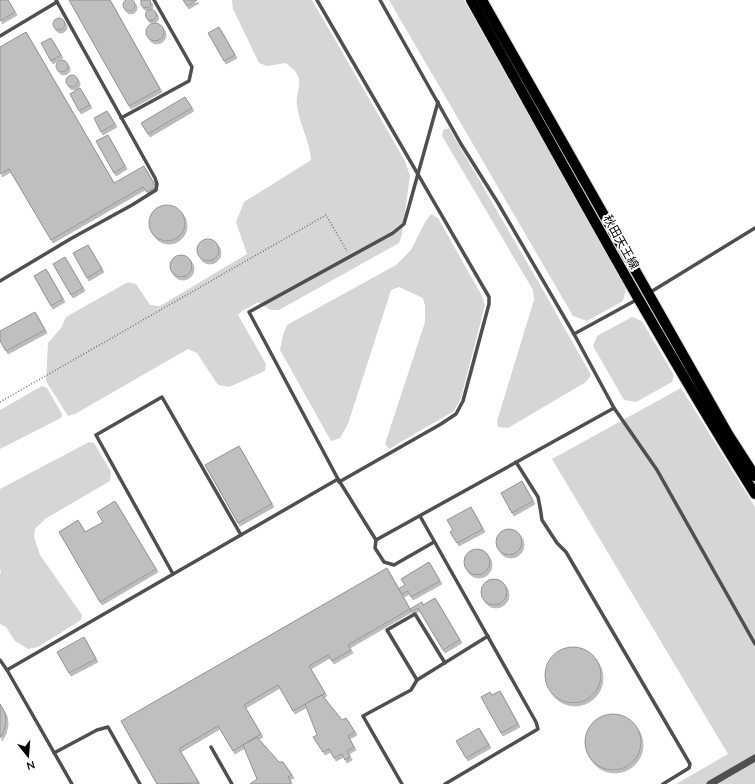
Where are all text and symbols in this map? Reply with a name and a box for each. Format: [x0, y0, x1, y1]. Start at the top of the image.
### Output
street label: 秋田天王線 [600, 212, 643, 272]
north arrow [8, 736, 48, 776]
text: N [25, 758, 37, 773]

